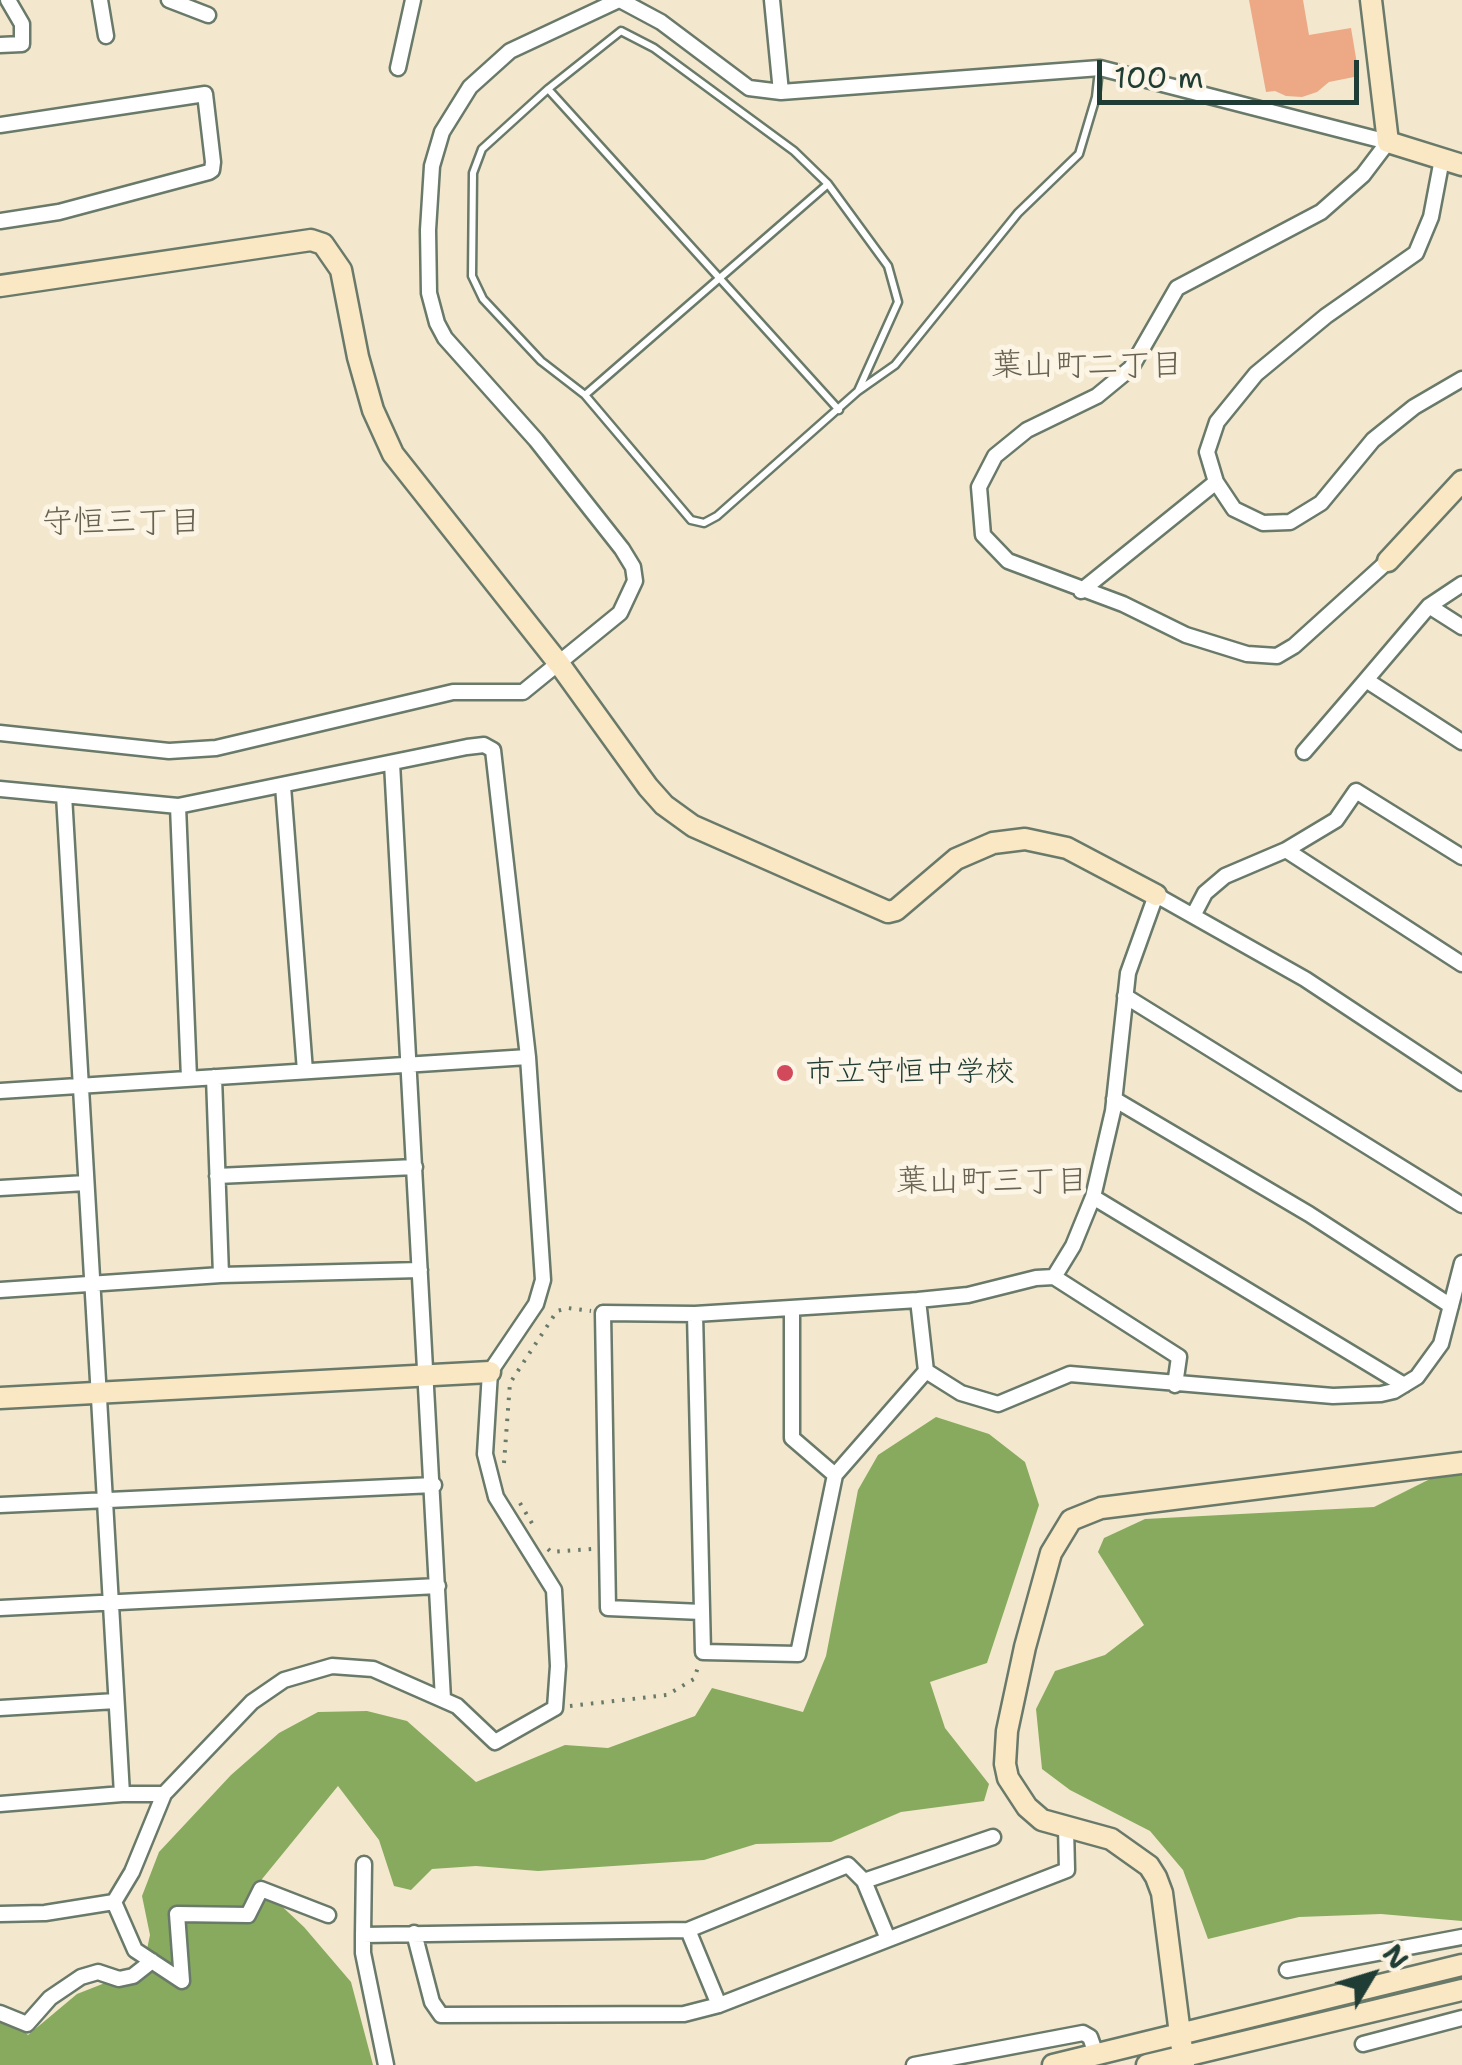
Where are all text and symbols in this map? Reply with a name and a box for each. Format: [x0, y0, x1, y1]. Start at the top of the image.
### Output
scale bar [1102, 40, 1364, 102]
text: 100 m [1114, 57, 1204, 98]
district label: 葉山町二丁目 [991, 348, 1183, 386]
district label: 守恒三丁目 [41, 505, 201, 543]
place label: 市立守恒中学校 [805, 1055, 1015, 1091]
marker: 市立守恒中学校 [774, 1062, 796, 1084]
district label: 葉山町三丁目 [896, 1164, 1088, 1202]
north arrow [1322, 1925, 1422, 2025]
text: N [1374, 1936, 1417, 1977]

